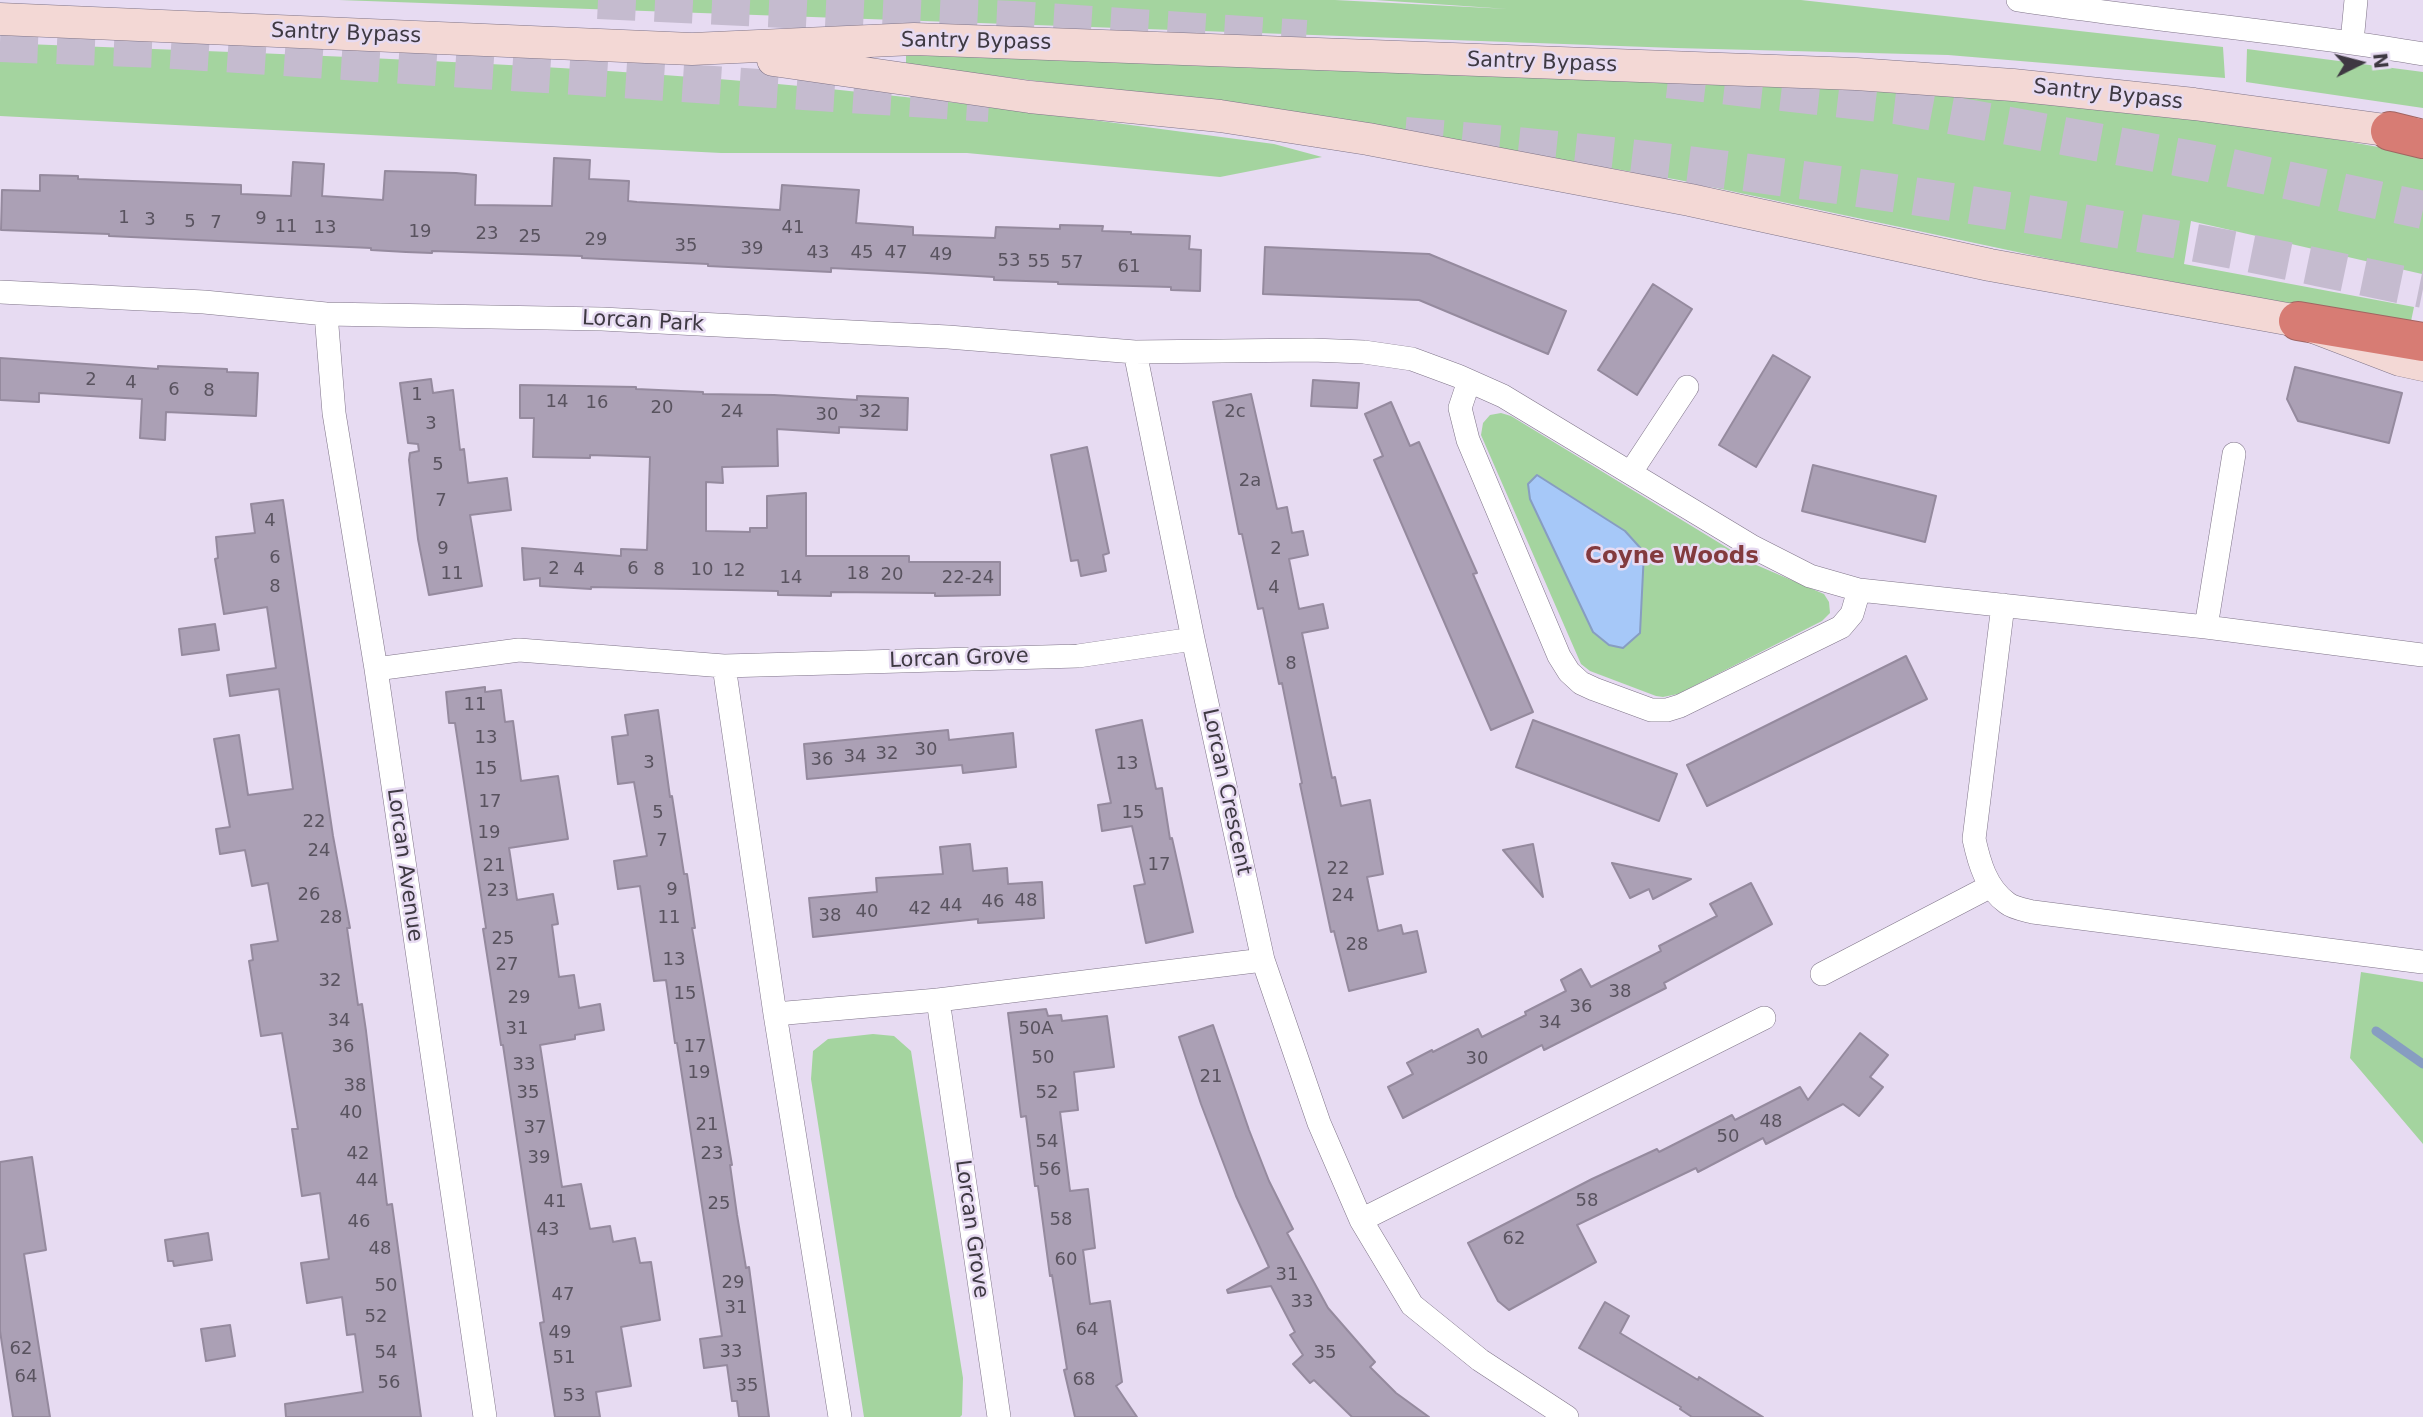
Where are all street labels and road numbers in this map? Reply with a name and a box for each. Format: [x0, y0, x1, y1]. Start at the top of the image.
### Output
street label: Santry Bypass [270, 19, 422, 49]
street label: Santry Bypass [901, 28, 1051, 56]
street label: Santry Bypass [1466, 48, 1618, 78]
street label: Santry Bypass [2032, 75, 2184, 115]
street label: Lorcan Park [581, 306, 705, 338]
street label: Lorcan Grove [889, 644, 1029, 674]
street label: Lorcan Crescent [1196, 707, 1256, 877]
street label: Lorcan Avenue [381, 787, 427, 943]
street label: Lorcan Grove [949, 1158, 993, 1300]

